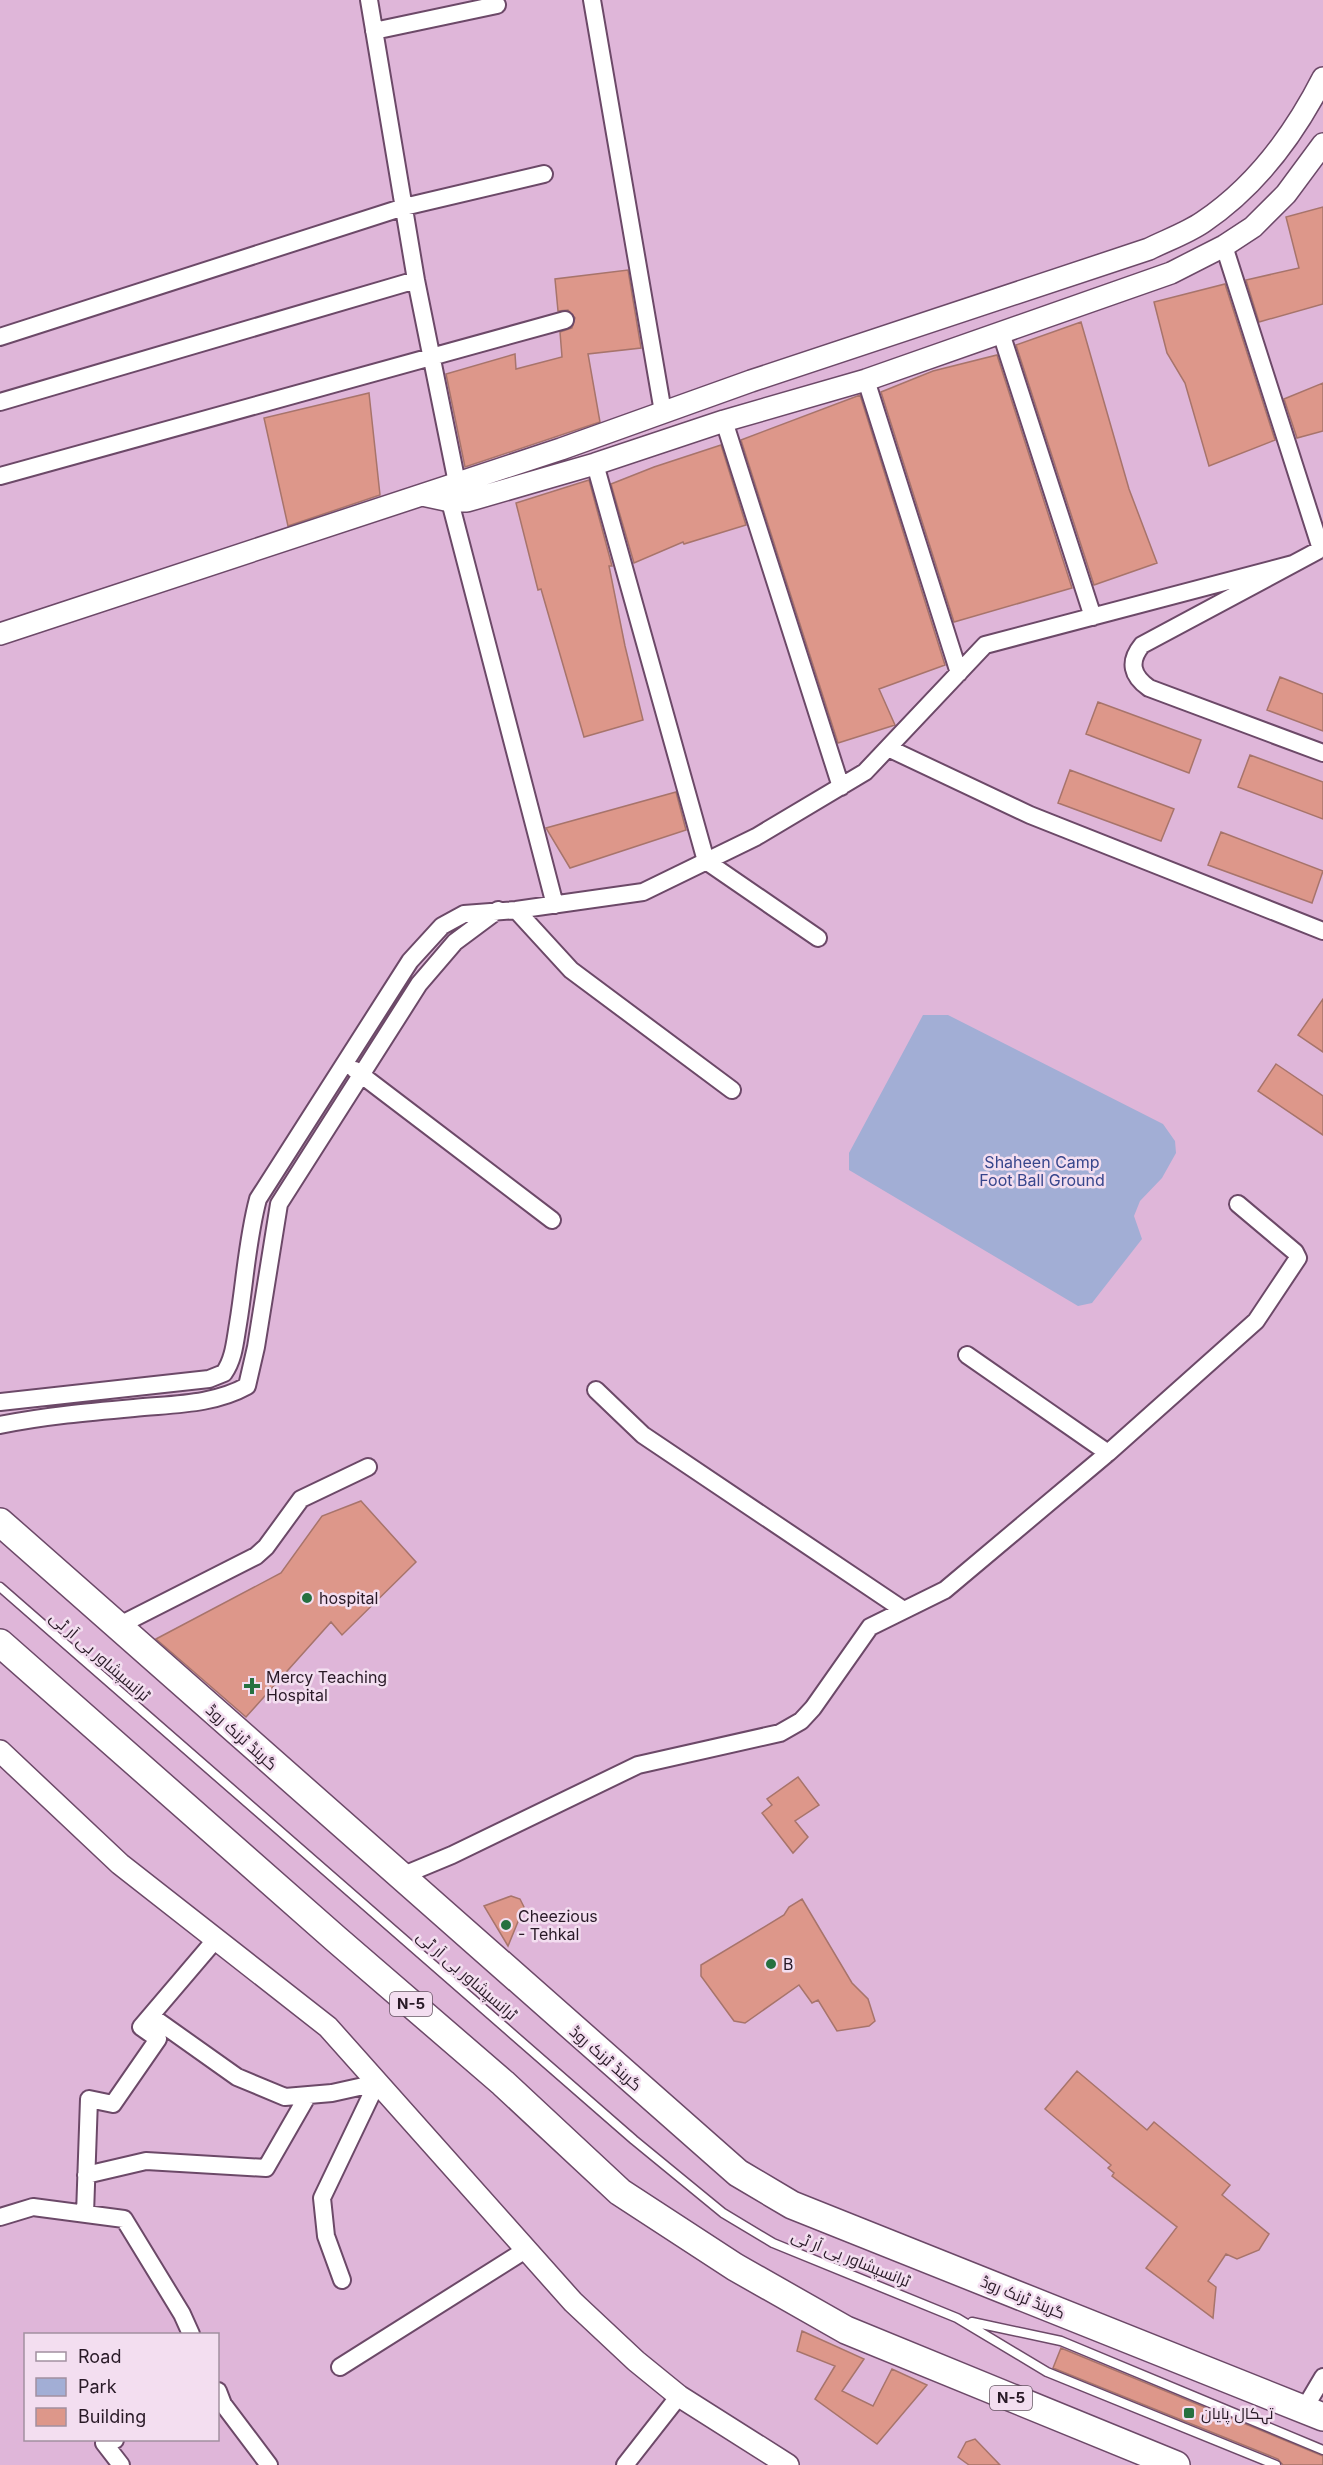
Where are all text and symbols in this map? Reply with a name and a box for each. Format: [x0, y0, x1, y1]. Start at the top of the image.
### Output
park label: Shaheen Camp Foot Ball Ground [979, 1152, 1105, 1190]
place label: hospital [319, 1588, 378, 1608]
marker: hospital [300, 1591, 314, 1605]
street label: ٹرانسپشاور بی آر ٹی [45, 1607, 155, 1706]
place label: Mercy Teaching Hospital [266, 1667, 387, 1705]
marker: Mercy Teaching Hospital [243, 1677, 261, 1695]
street label: گرینڈ ٹرنک روڈ [202, 1700, 282, 1774]
place label: Cheezious - Tehkal [518, 1906, 598, 1944]
marker: Cheezious - Tehkal [499, 1918, 513, 1932]
street label: ٹرانسپشاور بی آر ٹی [412, 1926, 522, 2025]
place label: B [783, 1954, 793, 1974]
marker: B [764, 1957, 778, 1971]
road number: N-5 [390, 1992, 432, 2016]
street label: گرینڈ ٹرنک روڈ [566, 2021, 646, 2095]
street label: ٹرانسپشاور بی آر ٹی [788, 2225, 914, 2292]
street label: گرینڈ ٹرنک روڈ [978, 2271, 1068, 2323]
legend [24, 2333, 219, 2441]
text: Road [78, 2346, 121, 2367]
text: Park [78, 2376, 117, 2397]
road number: N-5 [990, 2386, 1032, 2410]
place label: تہکال پایان [1201, 2403, 1274, 2425]
text: Building [78, 2406, 146, 2427]
marker: تہکال پایان [1182, 2406, 1196, 2420]

